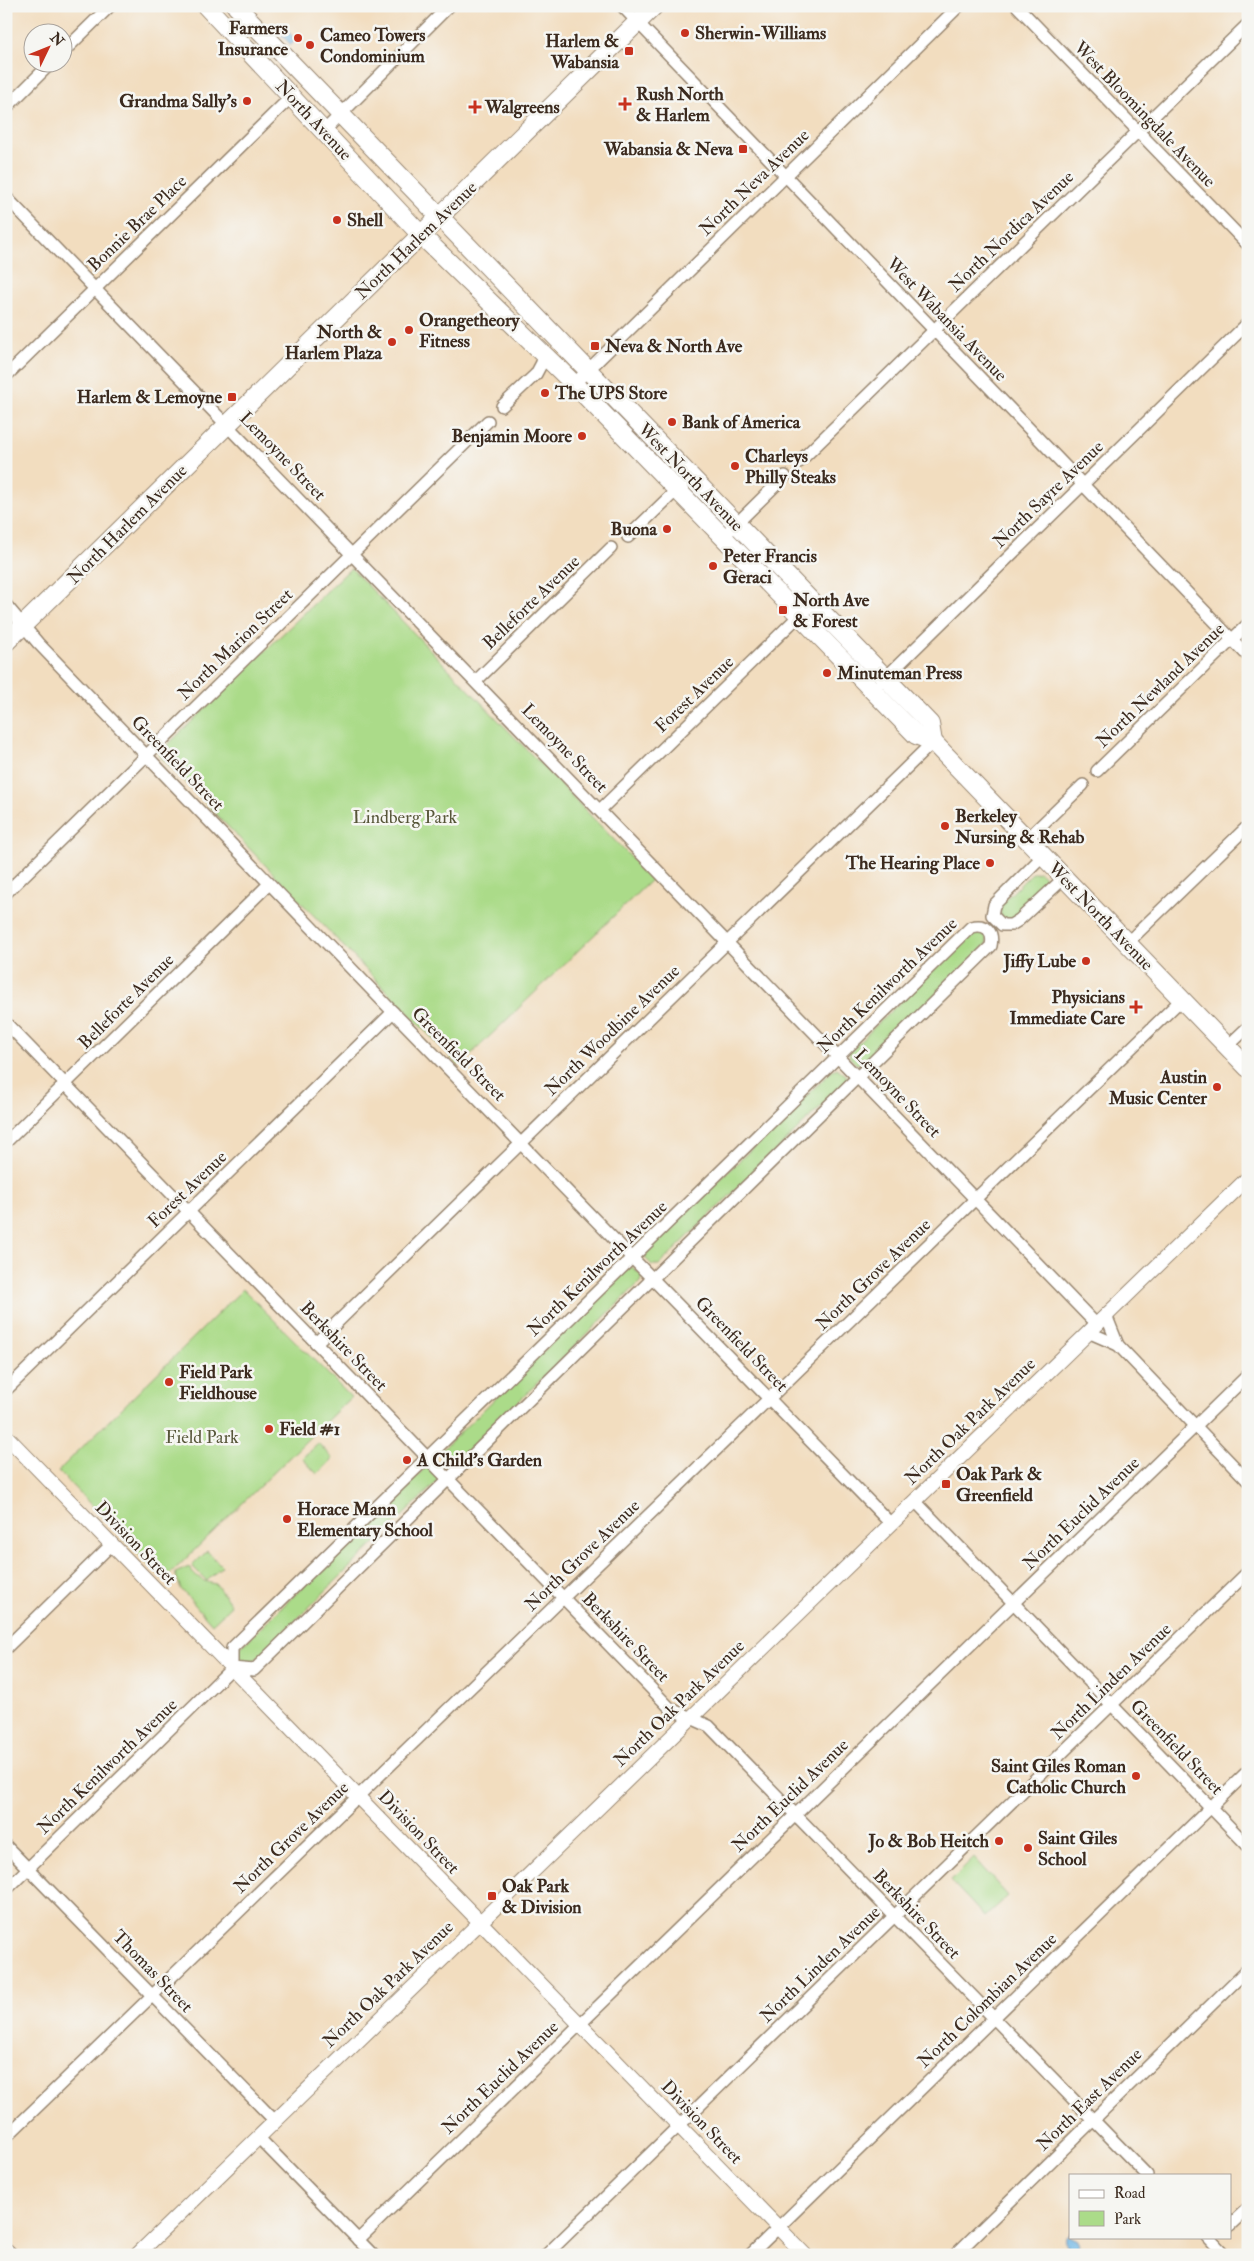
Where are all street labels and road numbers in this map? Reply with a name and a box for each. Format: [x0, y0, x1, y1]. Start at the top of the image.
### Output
street label: West Bloomingdale Avenue [1068, 36, 1221, 193]
street label: North Avenue [270, 75, 357, 166]
street label: North Neva Avenue [694, 124, 815, 241]
street label: North Nordica Avenue [944, 165, 1079, 297]
street label: Bonnie Brae Place [83, 170, 192, 277]
street label: North Harlem Avenue [351, 176, 483, 304]
street label: West Wabansia Avenue [881, 252, 1012, 387]
street label: Lemoyne Street [234, 407, 331, 506]
street label: West North Avenue [632, 417, 749, 537]
street label: North Sayre Avenue [988, 435, 1109, 553]
street label: North Harlem Avenue [62, 459, 193, 589]
street label: Belleforte Avenue [478, 550, 585, 655]
street label: North Marion Street [173, 583, 298, 705]
street label: North Newland Avenue [1091, 618, 1230, 753]
street label: Forest Avenue [650, 650, 739, 738]
street label: Lemoyne Street [516, 699, 613, 798]
street label: Greenfield Street [126, 711, 229, 816]
street label: West North Avenue [1042, 856, 1159, 976]
street label: North Kenilworth Avenue [812, 912, 963, 1058]
street label: Belleforte Avenue [74, 948, 179, 1054]
street label: North Woodbine Avenue [540, 959, 685, 1101]
street label: Greenfield Street [407, 1002, 511, 1106]
street label: Lemoyne Street [849, 1044, 946, 1143]
street label: Forest Avenue [143, 1145, 232, 1233]
street label: North Kenilworth Avenue [522, 1195, 673, 1341]
street label: North Grove Avenue [811, 1213, 936, 1335]
street label: Greenfield Street [690, 1292, 793, 1397]
street label: Berkshire Street [295, 1297, 392, 1396]
street label: North Oak Park Avenue [900, 1353, 1041, 1490]
street label: North Euclid Avenue [1018, 1451, 1145, 1575]
street label: North Grove Avenue [520, 1494, 645, 1616]
street label: Division Street [90, 1497, 182, 1590]
street label: Berkshire Street [577, 1588, 674, 1687]
street label: North Linden Avenue [1046, 1618, 1177, 1745]
street label: North Oak Park Avenue [609, 1635, 750, 1772]
street label: North Kenilworth Avenue [32, 1693, 183, 1839]
street label: Greenfield Street [1125, 1695, 1228, 1800]
street label: North Euclid Avenue [727, 1733, 854, 1857]
street label: North Grove Avenue [229, 1776, 354, 1898]
street label: Division Street [373, 1786, 465, 1879]
street label: Berkshire Street [868, 1865, 965, 1964]
street label: North Linden Avenue [755, 1901, 886, 2028]
street label: North Oak Park Avenue [318, 1916, 459, 2053]
street label: Thomas Street [107, 1925, 198, 2018]
street label: North Colombian Avenue [913, 1927, 1062, 2073]
street label: North Euclid Avenue [437, 2015, 564, 2139]
street label: North East Avenue [1032, 2043, 1147, 2156]
street label: Division Street [656, 2076, 748, 2169]

